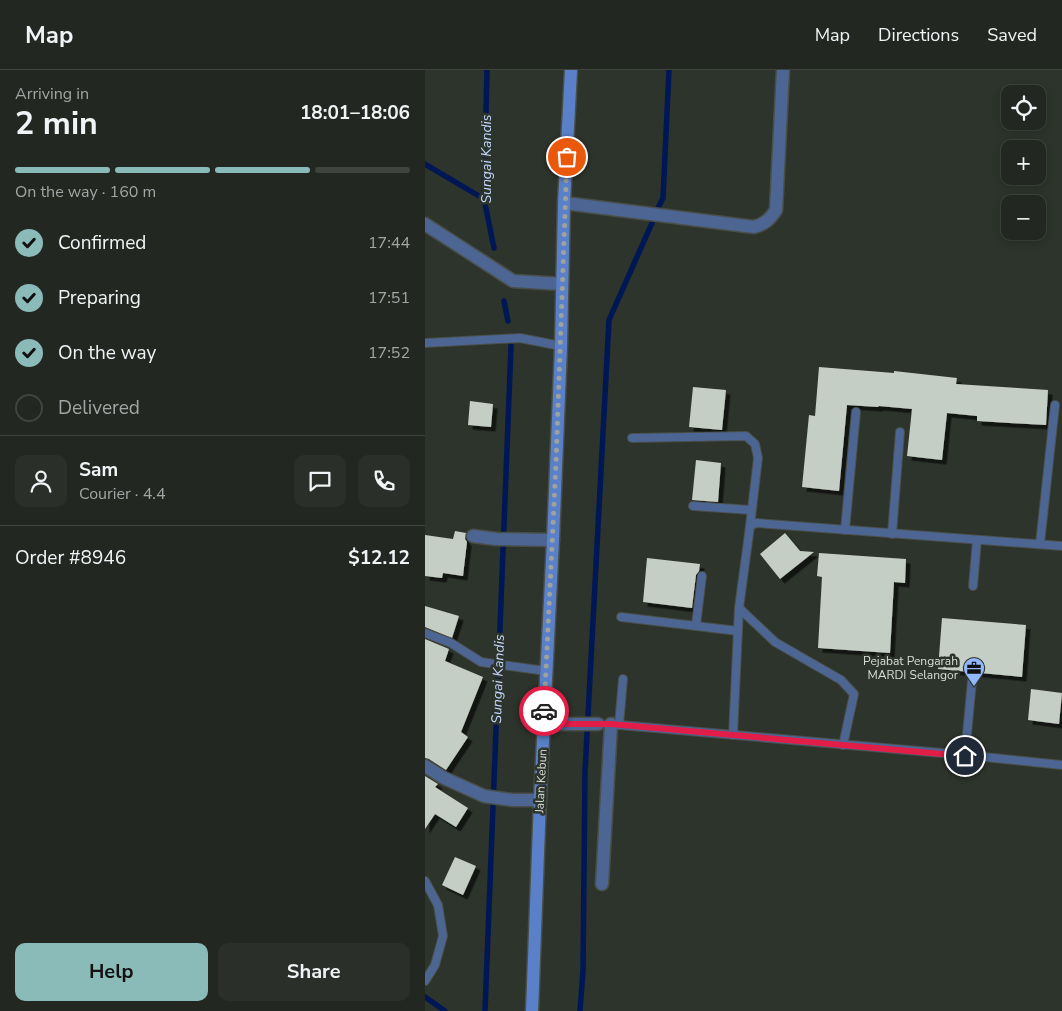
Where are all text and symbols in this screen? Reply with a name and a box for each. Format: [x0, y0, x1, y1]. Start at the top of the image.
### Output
text: Map [25, 19, 73, 51]
text: Map [815, 23, 850, 47]
text: Directions [878, 23, 959, 47]
text: Saved [987, 23, 1037, 47]
text: Arriving in [15, 83, 89, 105]
map controls [1001, 85, 1046, 240]
button: locate [1001, 85, 1046, 130]
text: 18:01–18:06 [300, 100, 410, 126]
text: 2 min [15, 102, 98, 145]
water label: Sungai Kandis [477, 114, 496, 204]
pin [546, 136, 588, 178]
button: + [1001, 140, 1046, 185]
icon: bag [553, 143, 581, 171]
text: On the way · 160 m [15, 181, 156, 203]
button: − [1001, 195, 1046, 240]
icon: check [15, 229, 43, 257]
text: Confirmed [58, 230, 146, 256]
text: 17:44 [368, 232, 410, 254]
icon: check [15, 284, 43, 312]
text: Preparing [58, 285, 141, 311]
text: 17:51 [368, 287, 410, 309]
icon: check [15, 339, 43, 367]
text: On the way [58, 340, 156, 366]
text: 17:52 [368, 342, 410, 364]
text: Delivered [58, 395, 140, 421]
button: person [15, 455, 67, 507]
button: chat [294, 455, 346, 507]
button: phone [358, 455, 410, 507]
text: Sam [79, 457, 118, 483]
text: Courier · 4.4 [79, 483, 165, 505]
text: Order #8946 [15, 545, 126, 571]
text: $12.12 [348, 545, 410, 571]
water label: Sungai Kandis [487, 634, 509, 724]
place label: Pejabat Pengarah MARDI Selangor [863, 653, 959, 683]
office icon: Pejabat Pengarah MARDI Selangor [962, 656, 986, 687]
courier [519, 686, 569, 736]
icon: car [530, 697, 558, 725]
pin [944, 735, 986, 777]
icon: home [951, 742, 979, 770]
street label: Jalan Kebun [531, 748, 551, 815]
button: Help [15, 943, 208, 1001]
button: Share [218, 943, 410, 1001]

